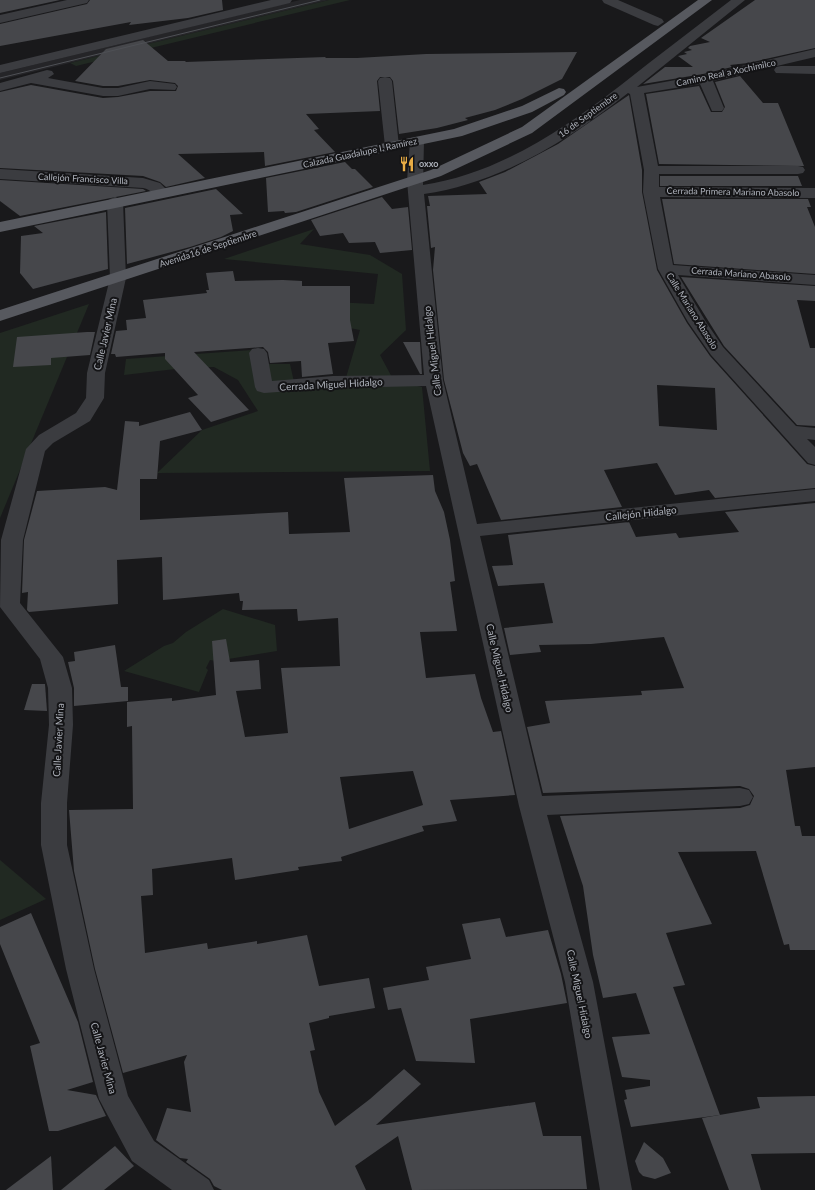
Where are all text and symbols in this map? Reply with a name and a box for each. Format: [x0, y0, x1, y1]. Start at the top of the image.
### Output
street label: Camino Real a Xochimilco [675, 57, 777, 88]
street label: 16 de Septiembre [556, 89, 619, 140]
street label: Calzada Guadalupe I. Ramírez [302, 135, 418, 170]
restaurant icon: oxxo [398, 155, 416, 173]
place label: oxxo [419, 158, 438, 169]
street label: Callejón Francisco Villa [38, 171, 128, 186]
street label: Cerrada Primera Mariano Abasolo [666, 185, 800, 198]
street label: Avenida16 de Septiembre [158, 228, 258, 269]
street label: Cerrada Mariano Abasolo [691, 265, 791, 282]
street label: Calle Mariano Abasolo [664, 270, 720, 351]
street label: Calle Javier Mina [91, 297, 119, 371]
street label: Calle Miguel Hidalgo [420, 305, 443, 397]
street label: Cerrada Miguel Hidalgo [279, 375, 383, 393]
street label: Callejón Hidalgo [605, 503, 678, 523]
street label: Calle Miguel Hidalgo [484, 623, 516, 714]
street label: Calle Javier Mina [50, 703, 66, 777]
street label: Calle Miguel Hidalgo [565, 948, 595, 1040]
street label: Calle Javier Mina [89, 1021, 119, 1095]

